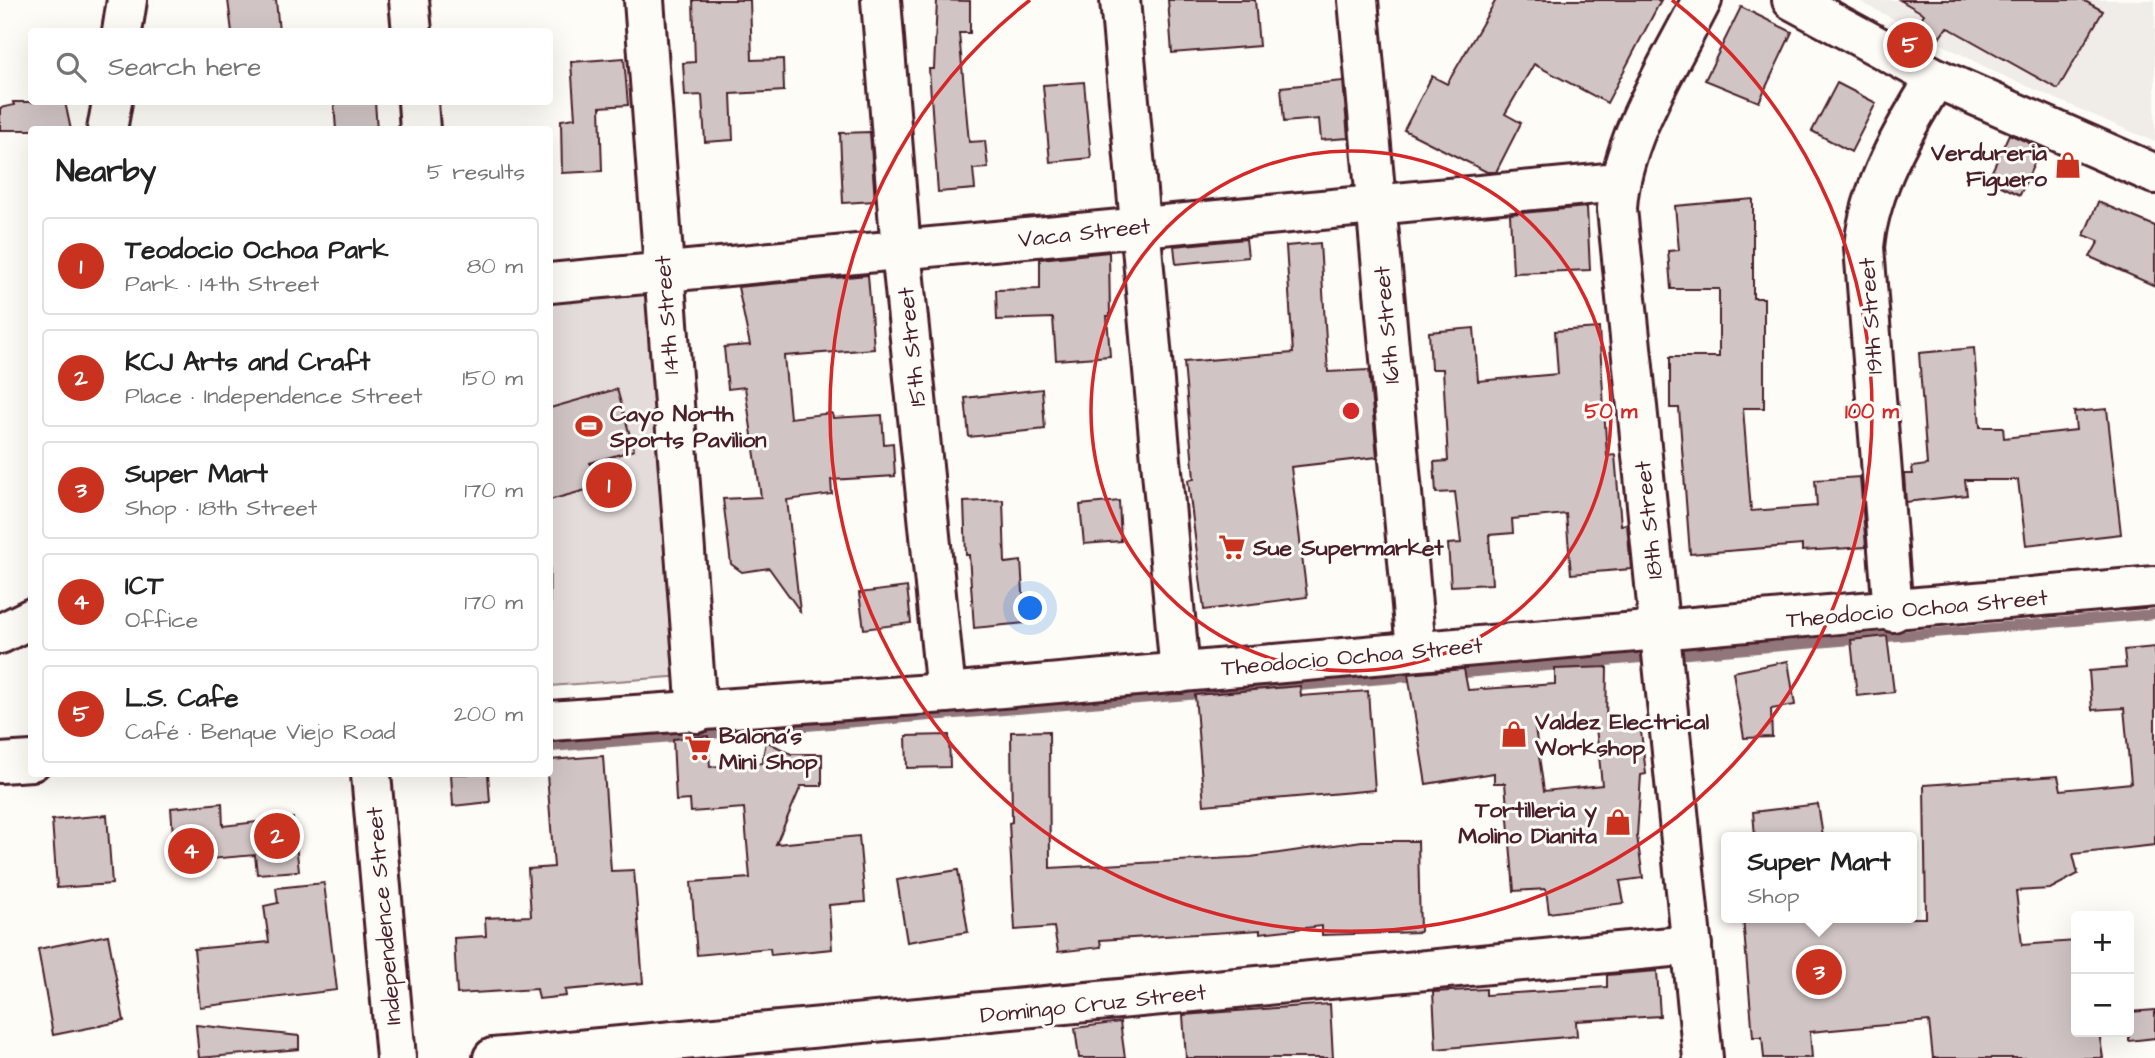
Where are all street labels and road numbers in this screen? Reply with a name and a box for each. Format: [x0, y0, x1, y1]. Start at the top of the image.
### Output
street label: Vaca Street [1017, 210, 1152, 256]
street label: 14th Street [647, 254, 687, 376]
street label: 19th Street [1851, 256, 1891, 375]
street label: 16th Street [1366, 264, 1408, 385]
street label: 15th Street [890, 285, 934, 408]
street label: 18th Street [1627, 459, 1671, 581]
street label: Theodocio Ochoa Street [1785, 582, 2050, 636]
street label: Theodocio Ochoa Street [1220, 630, 1485, 684]
street label: Independence Street [358, 805, 409, 1026]
street label: Domingo Cruz Street [979, 976, 1208, 1033]

